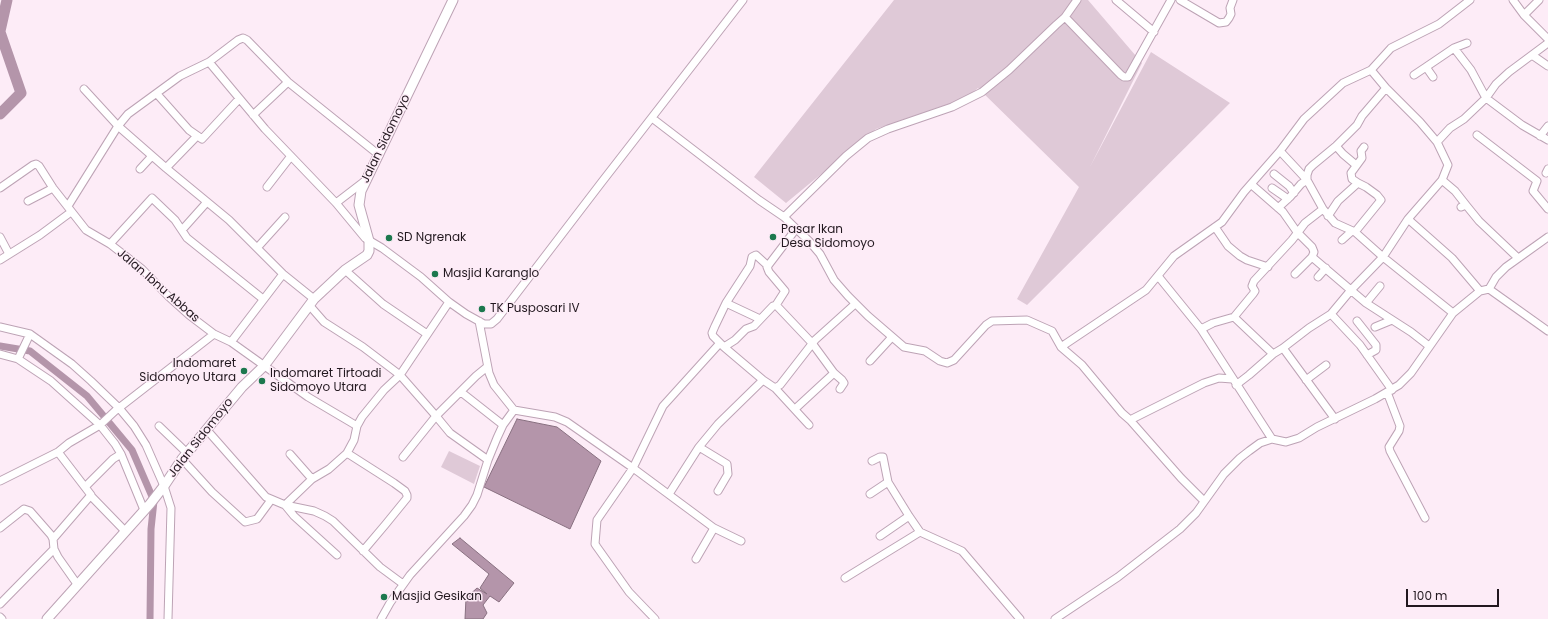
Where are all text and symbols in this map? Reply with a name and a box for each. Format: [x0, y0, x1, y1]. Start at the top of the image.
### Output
street label: Jalan Sidomoyo [358, 92, 414, 186]
place label: Pasar Ikan Desa Sidomoyo [781, 223, 875, 251]
place label: SD Ngrenak [397, 231, 466, 245]
marker: Pasar Ikan Desa Sidomoyo [768, 232, 778, 242]
marker: SD Ngrenak [384, 233, 394, 243]
street label: Jalan Ibnu Abbas [114, 246, 202, 326]
place label: Masjid Karanglo [443, 267, 539, 281]
marker: Masjid Karanglo [430, 269, 440, 279]
place label: TK Pusposari IV [490, 302, 580, 316]
marker: TK Pusposari IV [477, 304, 487, 314]
place label: Indomaret Sidomoyo Utara [139, 357, 236, 385]
marker: Indomaret Sidomoyo Utara [239, 366, 249, 376]
place label: Indomaret Tirtoadi Sidomoyo Utara [270, 367, 382, 395]
marker: Indomaret Tirtoadi Sidomoyo Utara [257, 376, 267, 386]
street label: Jalan Sidomoyo [166, 395, 236, 481]
scale bar [1408, 581, 1501, 607]
text: 100 m [1413, 587, 1447, 604]
place label: Masjid Gesikan [392, 590, 482, 604]
marker: Masjid Gesikan [379, 592, 389, 602]

